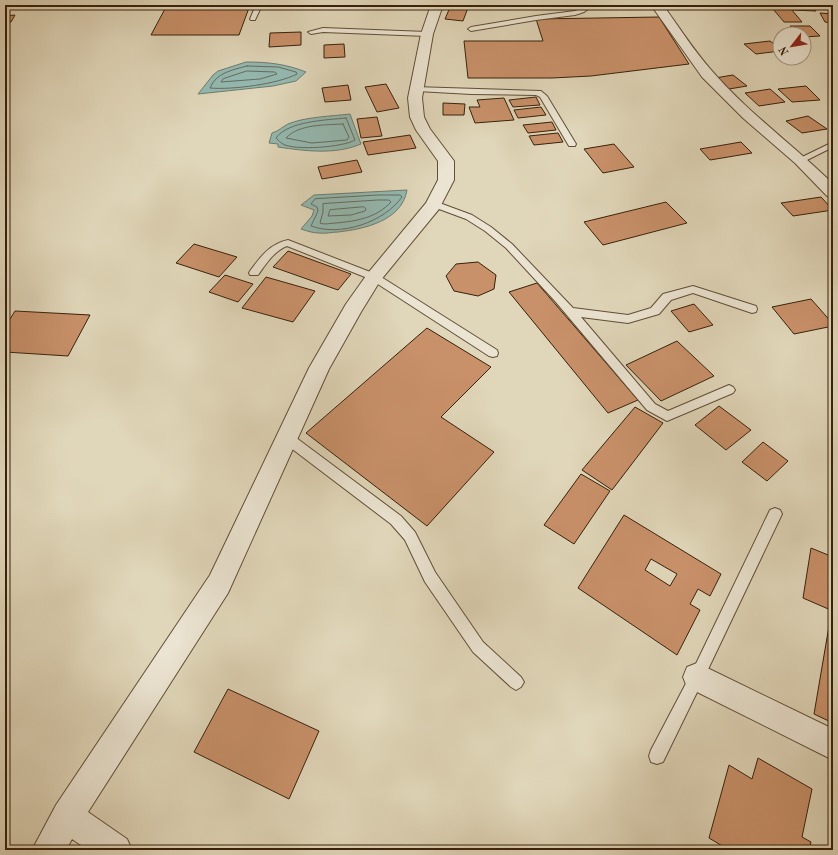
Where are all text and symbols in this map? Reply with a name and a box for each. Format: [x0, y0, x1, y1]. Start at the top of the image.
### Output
north arrow [772, 26, 812, 66]
text: N [778, 43, 792, 57]

